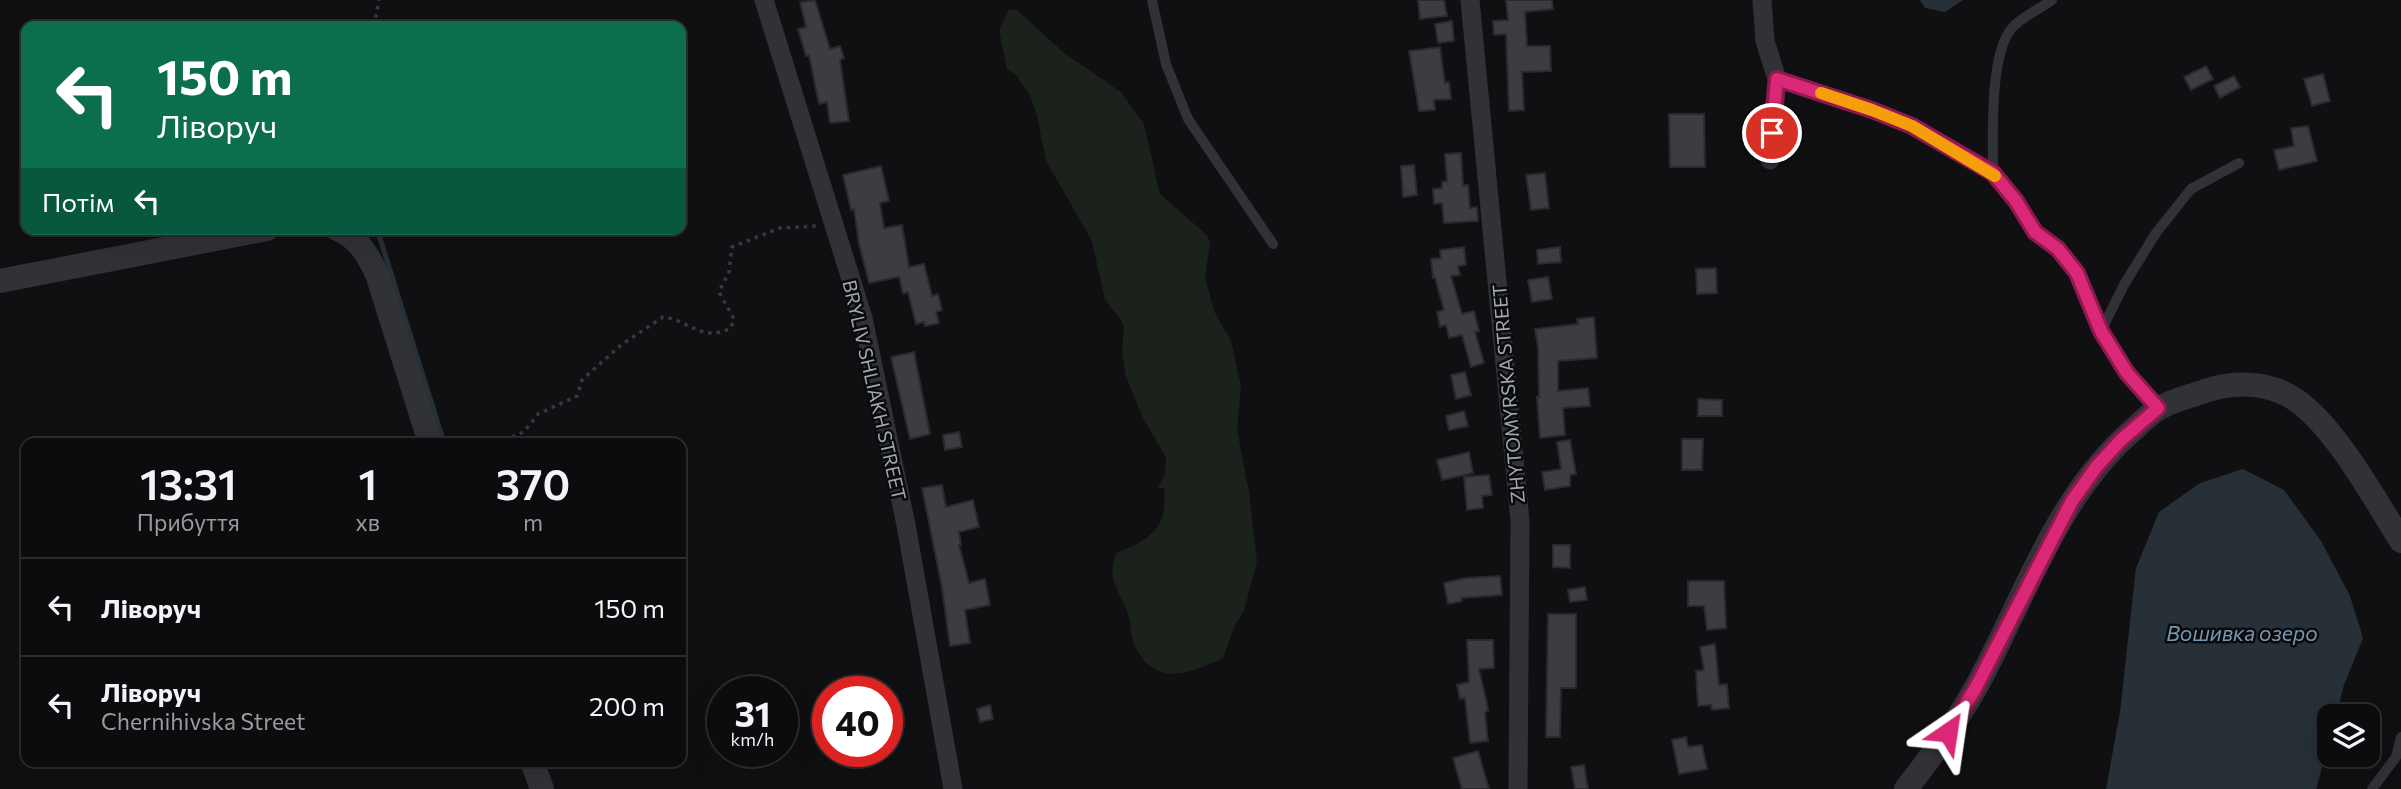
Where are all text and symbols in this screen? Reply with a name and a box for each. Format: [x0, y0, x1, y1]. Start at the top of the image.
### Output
text: 150 m [157, 45, 292, 105]
icon: left [42, 49, 133, 140]
pin [1742, 103, 1802, 163]
text: Ліворуч [157, 105, 277, 145]
icon: arrive [1753, 114, 1791, 152]
icon: left [128, 182, 166, 220]
text: Потім [42, 186, 114, 217]
street label: BRYLIV SHLIAKH STREET [838, 277, 912, 503]
street label: ZHYTOMYRSKA STREET [1487, 284, 1529, 504]
text: 13:31 [140, 457, 237, 509]
text: 1 [358, 457, 377, 509]
text: 370 [496, 457, 570, 509]
text: Прибуття [137, 508, 240, 536]
text: хв [356, 508, 380, 536]
text: m [523, 508, 543, 536]
icon: left [42, 588, 80, 626]
text: Ліворуч [101, 592, 201, 623]
text: 150 m [594, 592, 665, 623]
water label: Вошивка озеро [2166, 620, 2318, 645]
text: Ліворуч [101, 676, 201, 707]
speed limit sign: 40 [812, 676, 903, 767]
icon: left [42, 686, 80, 724]
text: 200 m [589, 690, 665, 721]
text: 31 [734, 691, 771, 734]
position arrow [1911, 695, 1985, 769]
map controls [2317, 704, 2380, 767]
button: layers [2317, 704, 2380, 767]
text: Chernihivska Street [101, 707, 305, 735]
text: km/h [731, 728, 774, 750]

